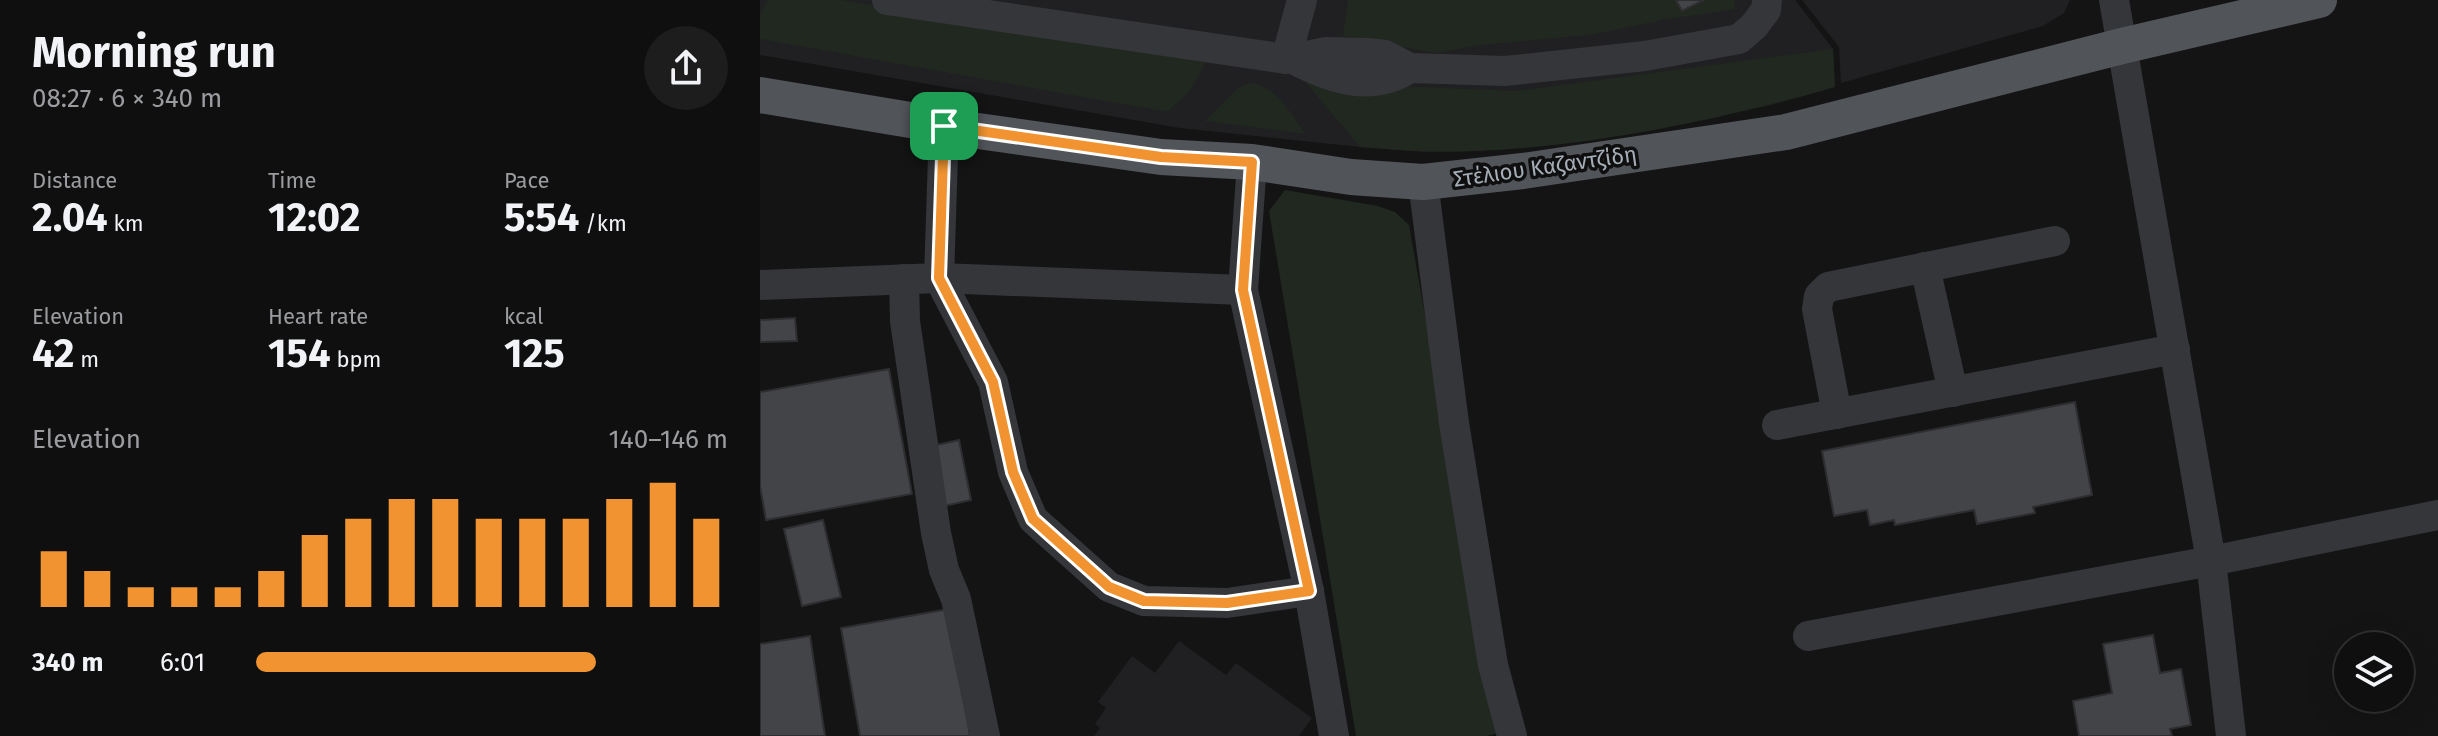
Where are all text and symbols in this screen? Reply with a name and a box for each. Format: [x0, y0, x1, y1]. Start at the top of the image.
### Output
text: Morning run [32, 26, 276, 79]
button: share [644, 26, 728, 110]
text: 08:27 · 6 × 340 m [32, 83, 222, 114]
pin [910, 92, 978, 160]
icon: arrive [922, 104, 966, 148]
street label: Στέλιου Καζαντζίδη [1452, 140, 1639, 193]
text: Distance [32, 167, 117, 194]
text: Time [268, 167, 316, 194]
text: Pace [504, 167, 550, 194]
text: 2.04 [32, 194, 108, 242]
text: 12:02 [268, 194, 360, 242]
text: 5:54 [504, 194, 579, 242]
text: km [108, 210, 144, 237]
text: /km [579, 210, 627, 237]
text: Elevation [32, 303, 124, 330]
text: Heart rate [268, 303, 368, 330]
text: kcal [504, 303, 544, 330]
text: 42 [32, 330, 74, 378]
text: 154 [268, 330, 331, 378]
text: 125 [504, 330, 565, 378]
text: m [74, 346, 99, 373]
text: bpm [331, 346, 381, 373]
text: Elevation [32, 424, 141, 455]
text: 140–146 m [609, 424, 728, 455]
map controls [2334, 632, 2414, 712]
button: layers [2334, 632, 2414, 712]
text: 340 m [32, 647, 104, 678]
text: 6:01 [160, 647, 205, 678]

